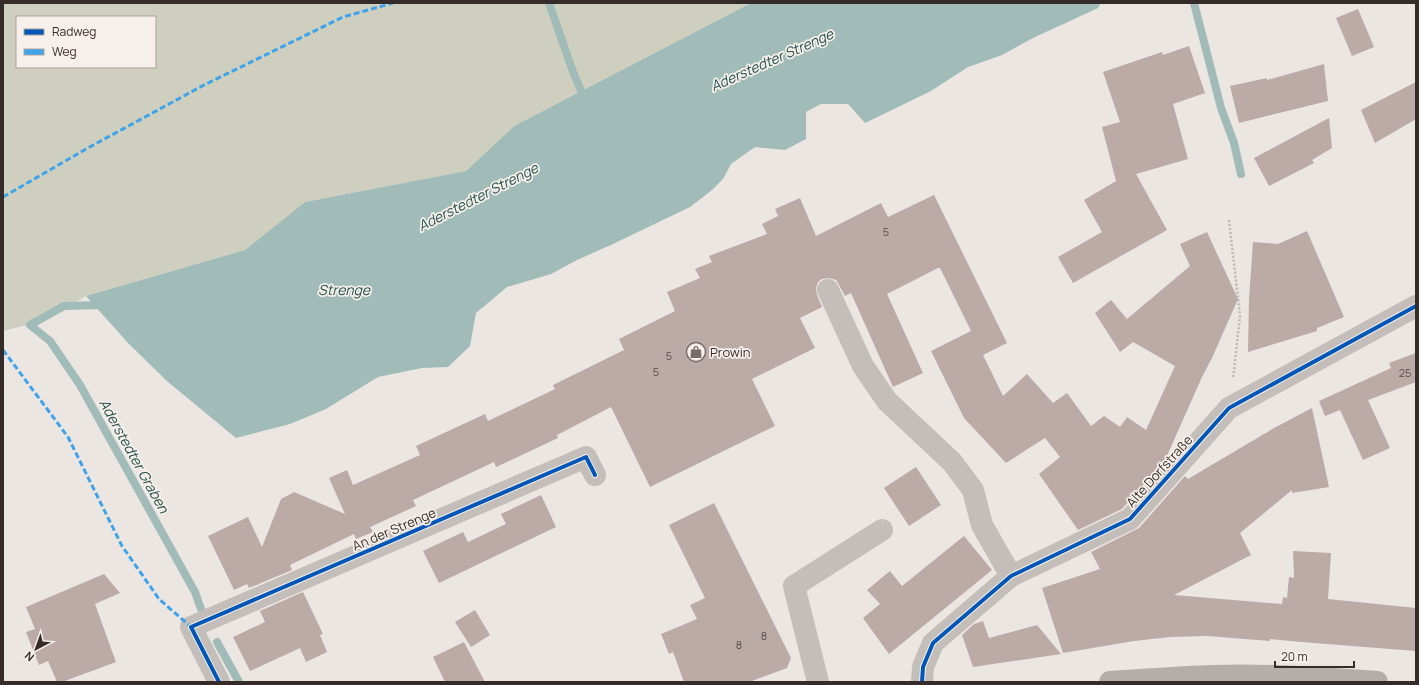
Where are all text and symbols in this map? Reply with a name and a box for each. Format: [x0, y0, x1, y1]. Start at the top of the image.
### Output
legend [16, 16, 156, 68]
text: Radweg [52, 23, 96, 40]
water label: Aderstedter Strenge [707, 24, 837, 95]
text: Weg [52, 43, 77, 60]
water label: Aderstedter Strenge [414, 158, 542, 235]
house number: 5 [883, 224, 889, 239]
water label: Strenge [318, 280, 371, 299]
shop icon: Prowin [685, 341, 707, 363]
place label: Prowin [710, 343, 751, 361]
house number: 5 [666, 348, 672, 363]
house number: 5 [653, 364, 659, 379]
house number: 25 [1399, 365, 1411, 380]
water label: Aderstedter Graben [95, 395, 174, 517]
street label: Alte Dorfstraße [1122, 431, 1196, 511]
street label: An der Strenge [349, 503, 439, 555]
house number: 8 [761, 628, 767, 643]
north arrow [16, 629, 56, 669]
house number: 8 [736, 637, 742, 652]
scale bar [1275, 643, 1354, 669]
text: 20 m [1281, 648, 1308, 665]
text: N [21, 649, 37, 665]

